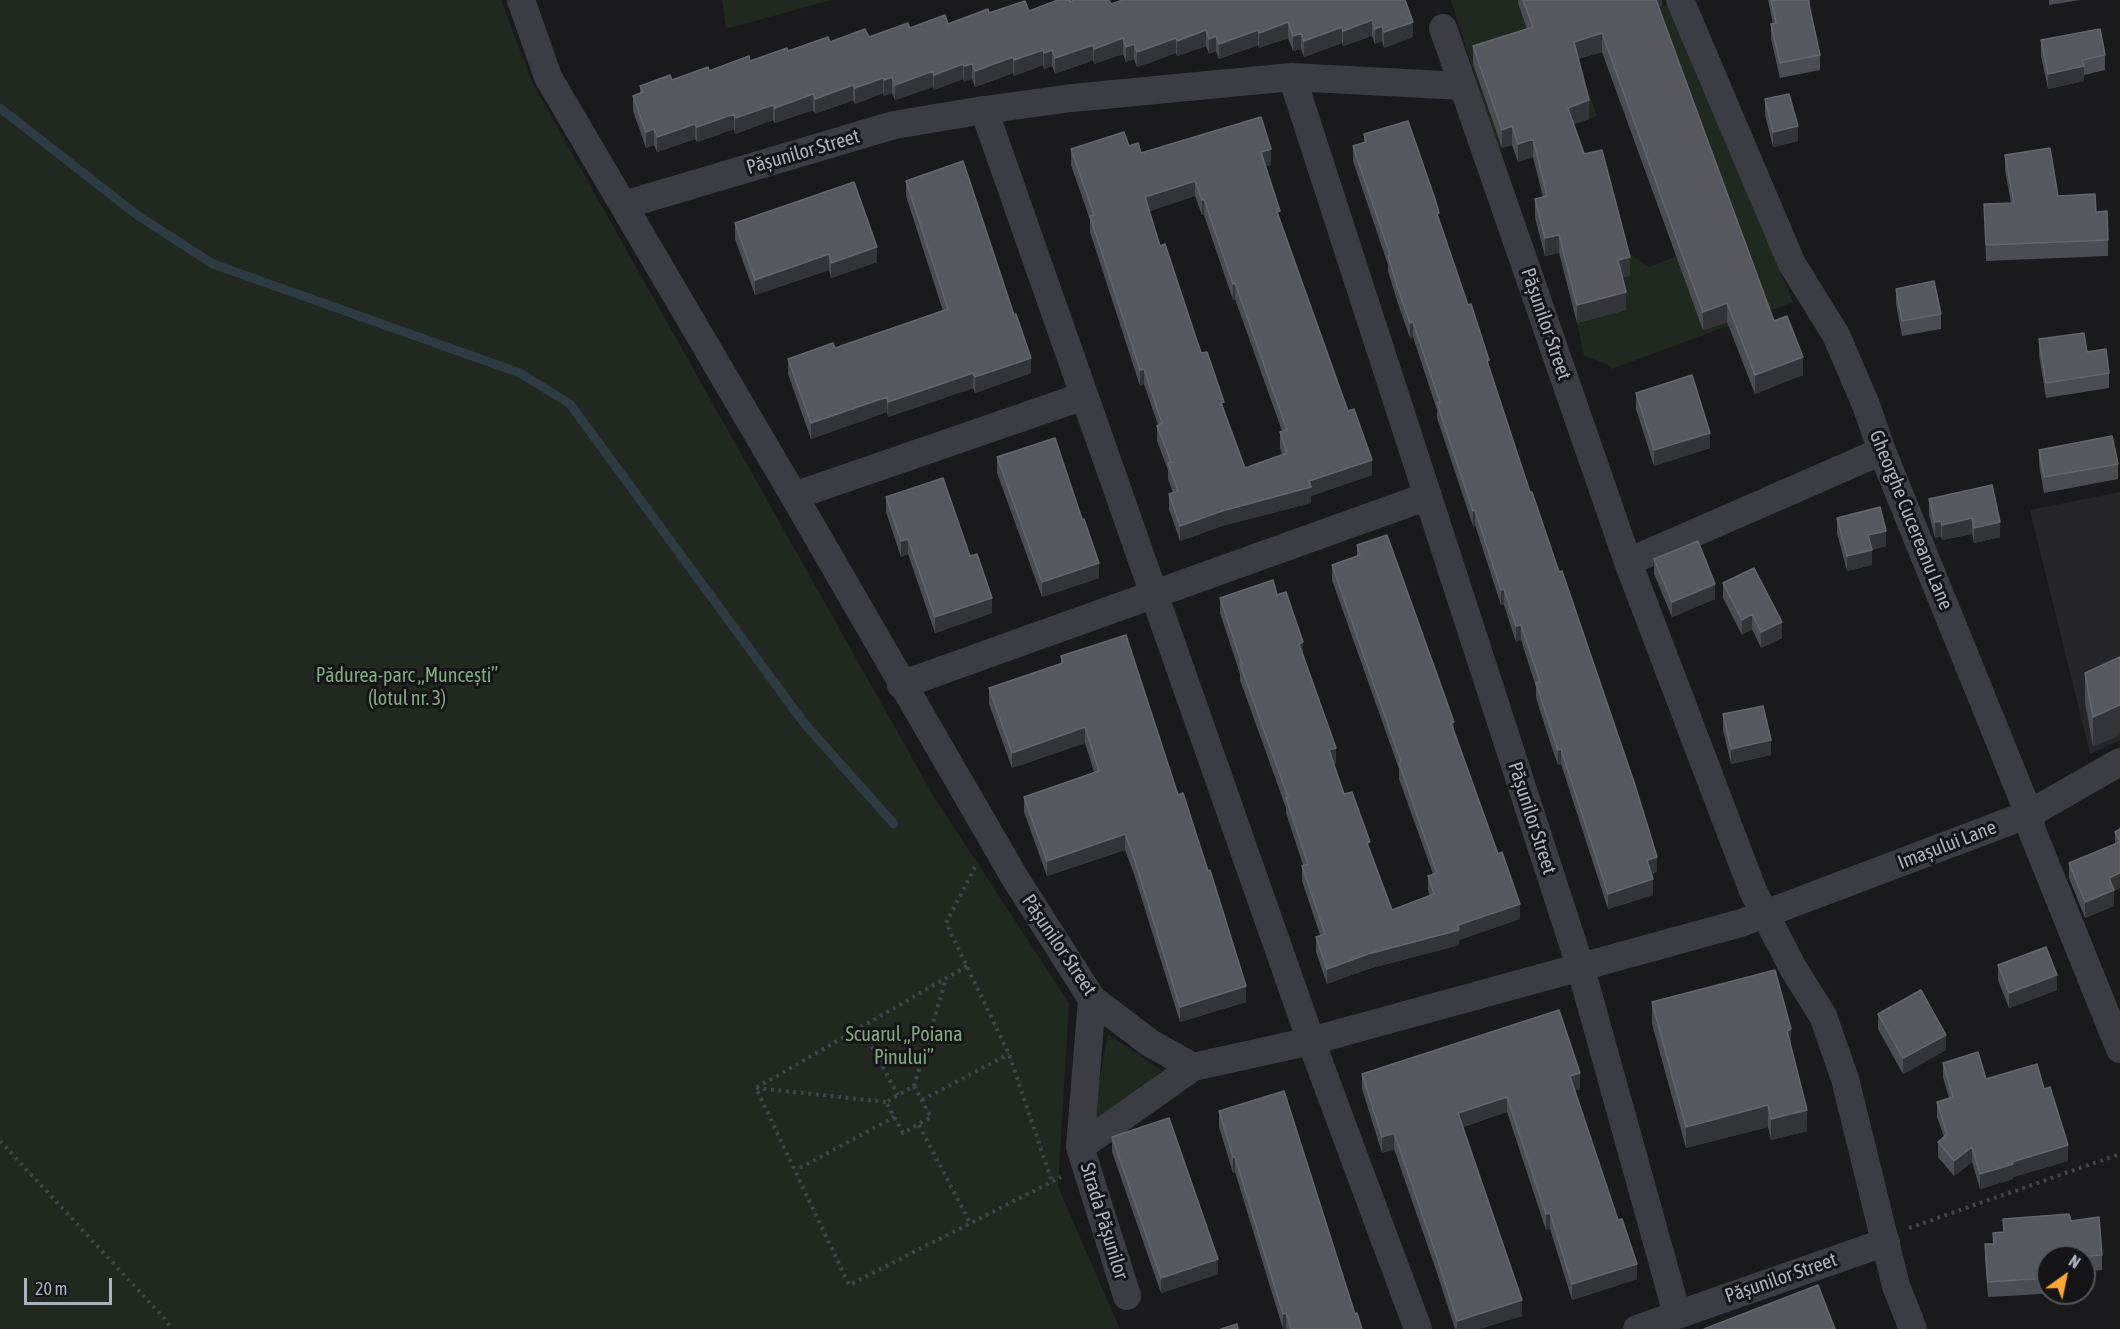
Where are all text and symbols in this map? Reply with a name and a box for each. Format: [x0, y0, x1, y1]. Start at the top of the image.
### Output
street label: Pășunilor Street [744, 124, 862, 180]
street label: Pășunilor Street [1516, 265, 1576, 383]
street label: Gheorghe Cucereanu Lane [1864, 427, 1958, 613]
park label: Pădurea-parc „Muncești” (lotul nr. 3) [316, 664, 498, 711]
street label: Pășunilor Street [1503, 759, 1561, 877]
street label: Imașului Lane [1894, 815, 2000, 875]
street label: Pășunilor Street [1016, 890, 1102, 1000]
park label: Scuarul „Poiana Pinului” [845, 1023, 963, 1070]
street label: Strada Pășunilor [1075, 1160, 1133, 1282]
north arrow [2036, 1245, 2096, 1305]
street label: Pășunilor Street [1722, 1248, 1840, 1308]
text: N [2066, 1251, 2084, 1272]
scale bar [27, 1266, 116, 1304]
text: 20 m [35, 1278, 67, 1299]

